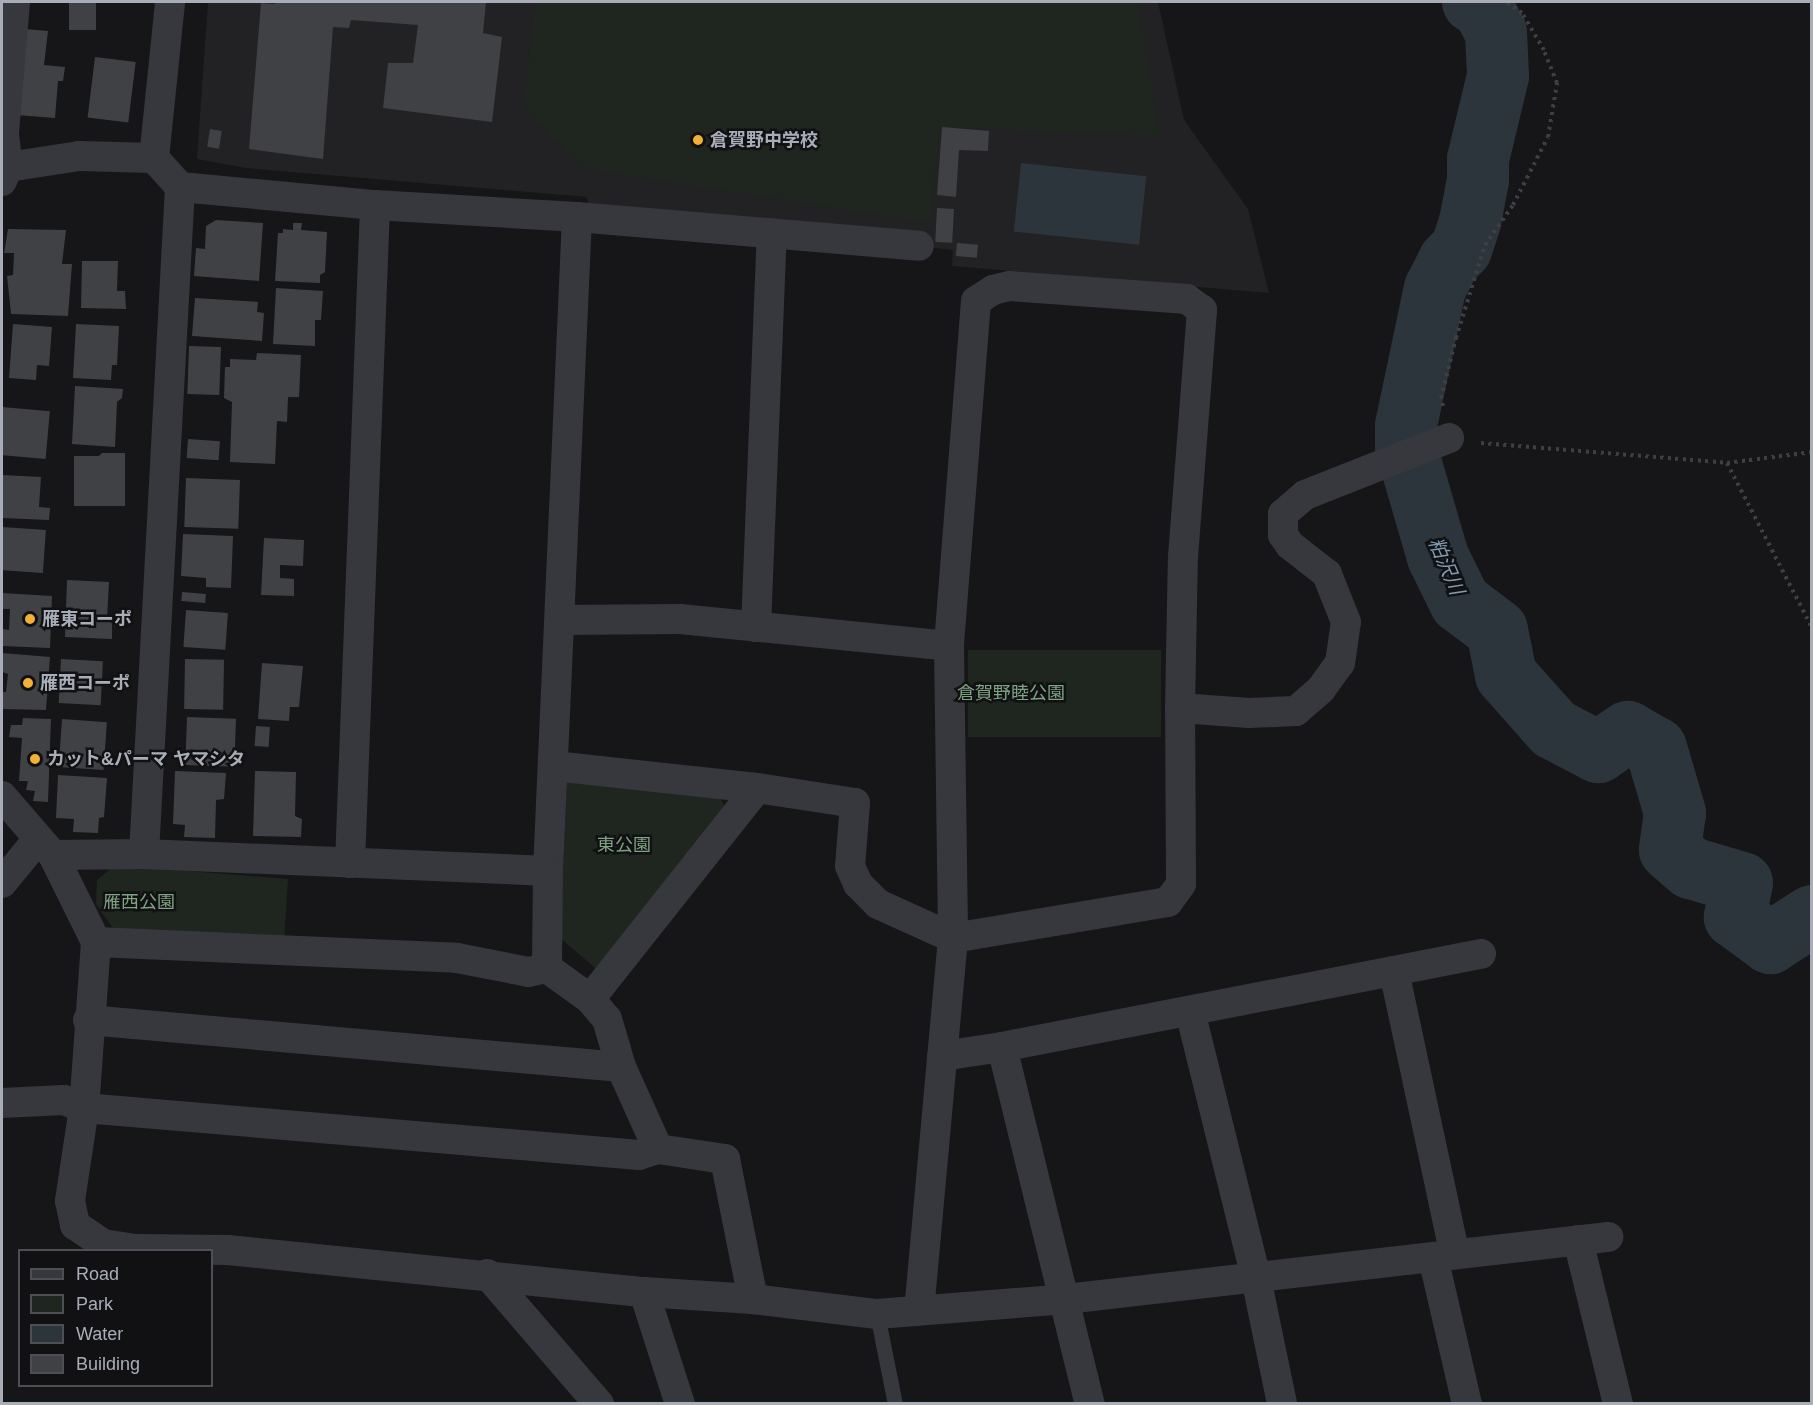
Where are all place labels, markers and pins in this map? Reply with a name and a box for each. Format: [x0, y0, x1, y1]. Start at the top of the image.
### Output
place label: 倉賀野中学校 [710, 129, 818, 151]
marker: 倉賀野中学校 [691, 133, 705, 147]
place label: 雁東コーポ [42, 608, 132, 630]
marker: 雁東コーポ [23, 612, 37, 626]
place label: 雁西コーポ [40, 672, 130, 694]
marker: 雁西コーポ [21, 676, 35, 690]
place label: カット&パーマ ヤマシタ [47, 748, 245, 770]
marker: カット&パーマ ヤマシタ [28, 752, 42, 766]

